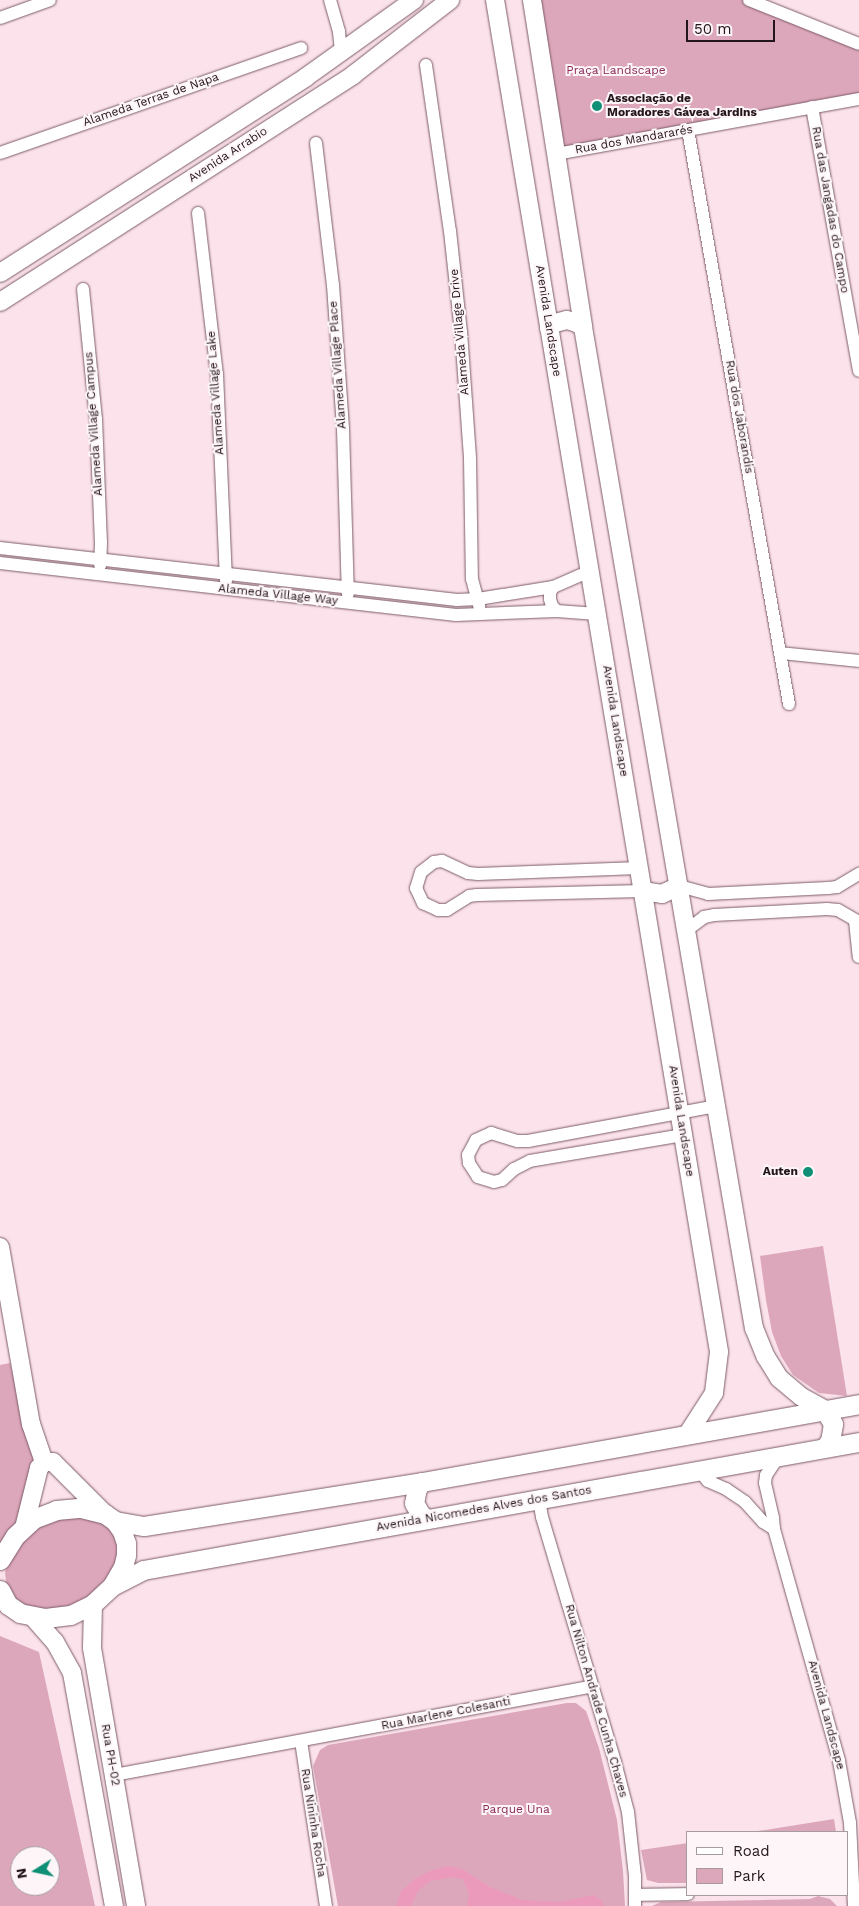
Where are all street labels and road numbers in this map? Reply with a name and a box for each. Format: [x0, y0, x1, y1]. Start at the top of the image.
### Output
street label: Alameda Terras de Napa [81, 70, 221, 130]
street label: Rua dos Mandararés [574, 123, 694, 157]
street label: Avenida Arrabio [186, 124, 270, 186]
street label: Rua das Jangadas do Campo [808, 125, 852, 295]
street label: Avenida Landscape [532, 264, 564, 378]
street label: Alameda Village Drive [447, 268, 473, 396]
street label: Alameda Village Place [326, 300, 350, 430]
street label: Alameda Village Lake [204, 330, 228, 456]
street label: Alameda Village Campus [82, 351, 106, 497]
street label: Rua dos Jaborandis [722, 359, 756, 475]
street label: Alameda Village Way [217, 581, 339, 609]
street label: Avenida Landscape [599, 664, 631, 778]
street label: Avenida Landscape [665, 1064, 697, 1178]
street label: Avenida Nicomedes Alves dos Santos [375, 1483, 593, 1535]
street label: Rua Nilton Andrade Cunha Chaves [561, 1602, 631, 1800]
street label: Avenida Landscape [804, 1659, 848, 1771]
street label: Rua Marlene Colesanti [380, 1694, 512, 1734]
street label: Rua PH-02 [97, 1723, 123, 1787]
street label: Rua Nininha Rocha [297, 1767, 329, 1879]

